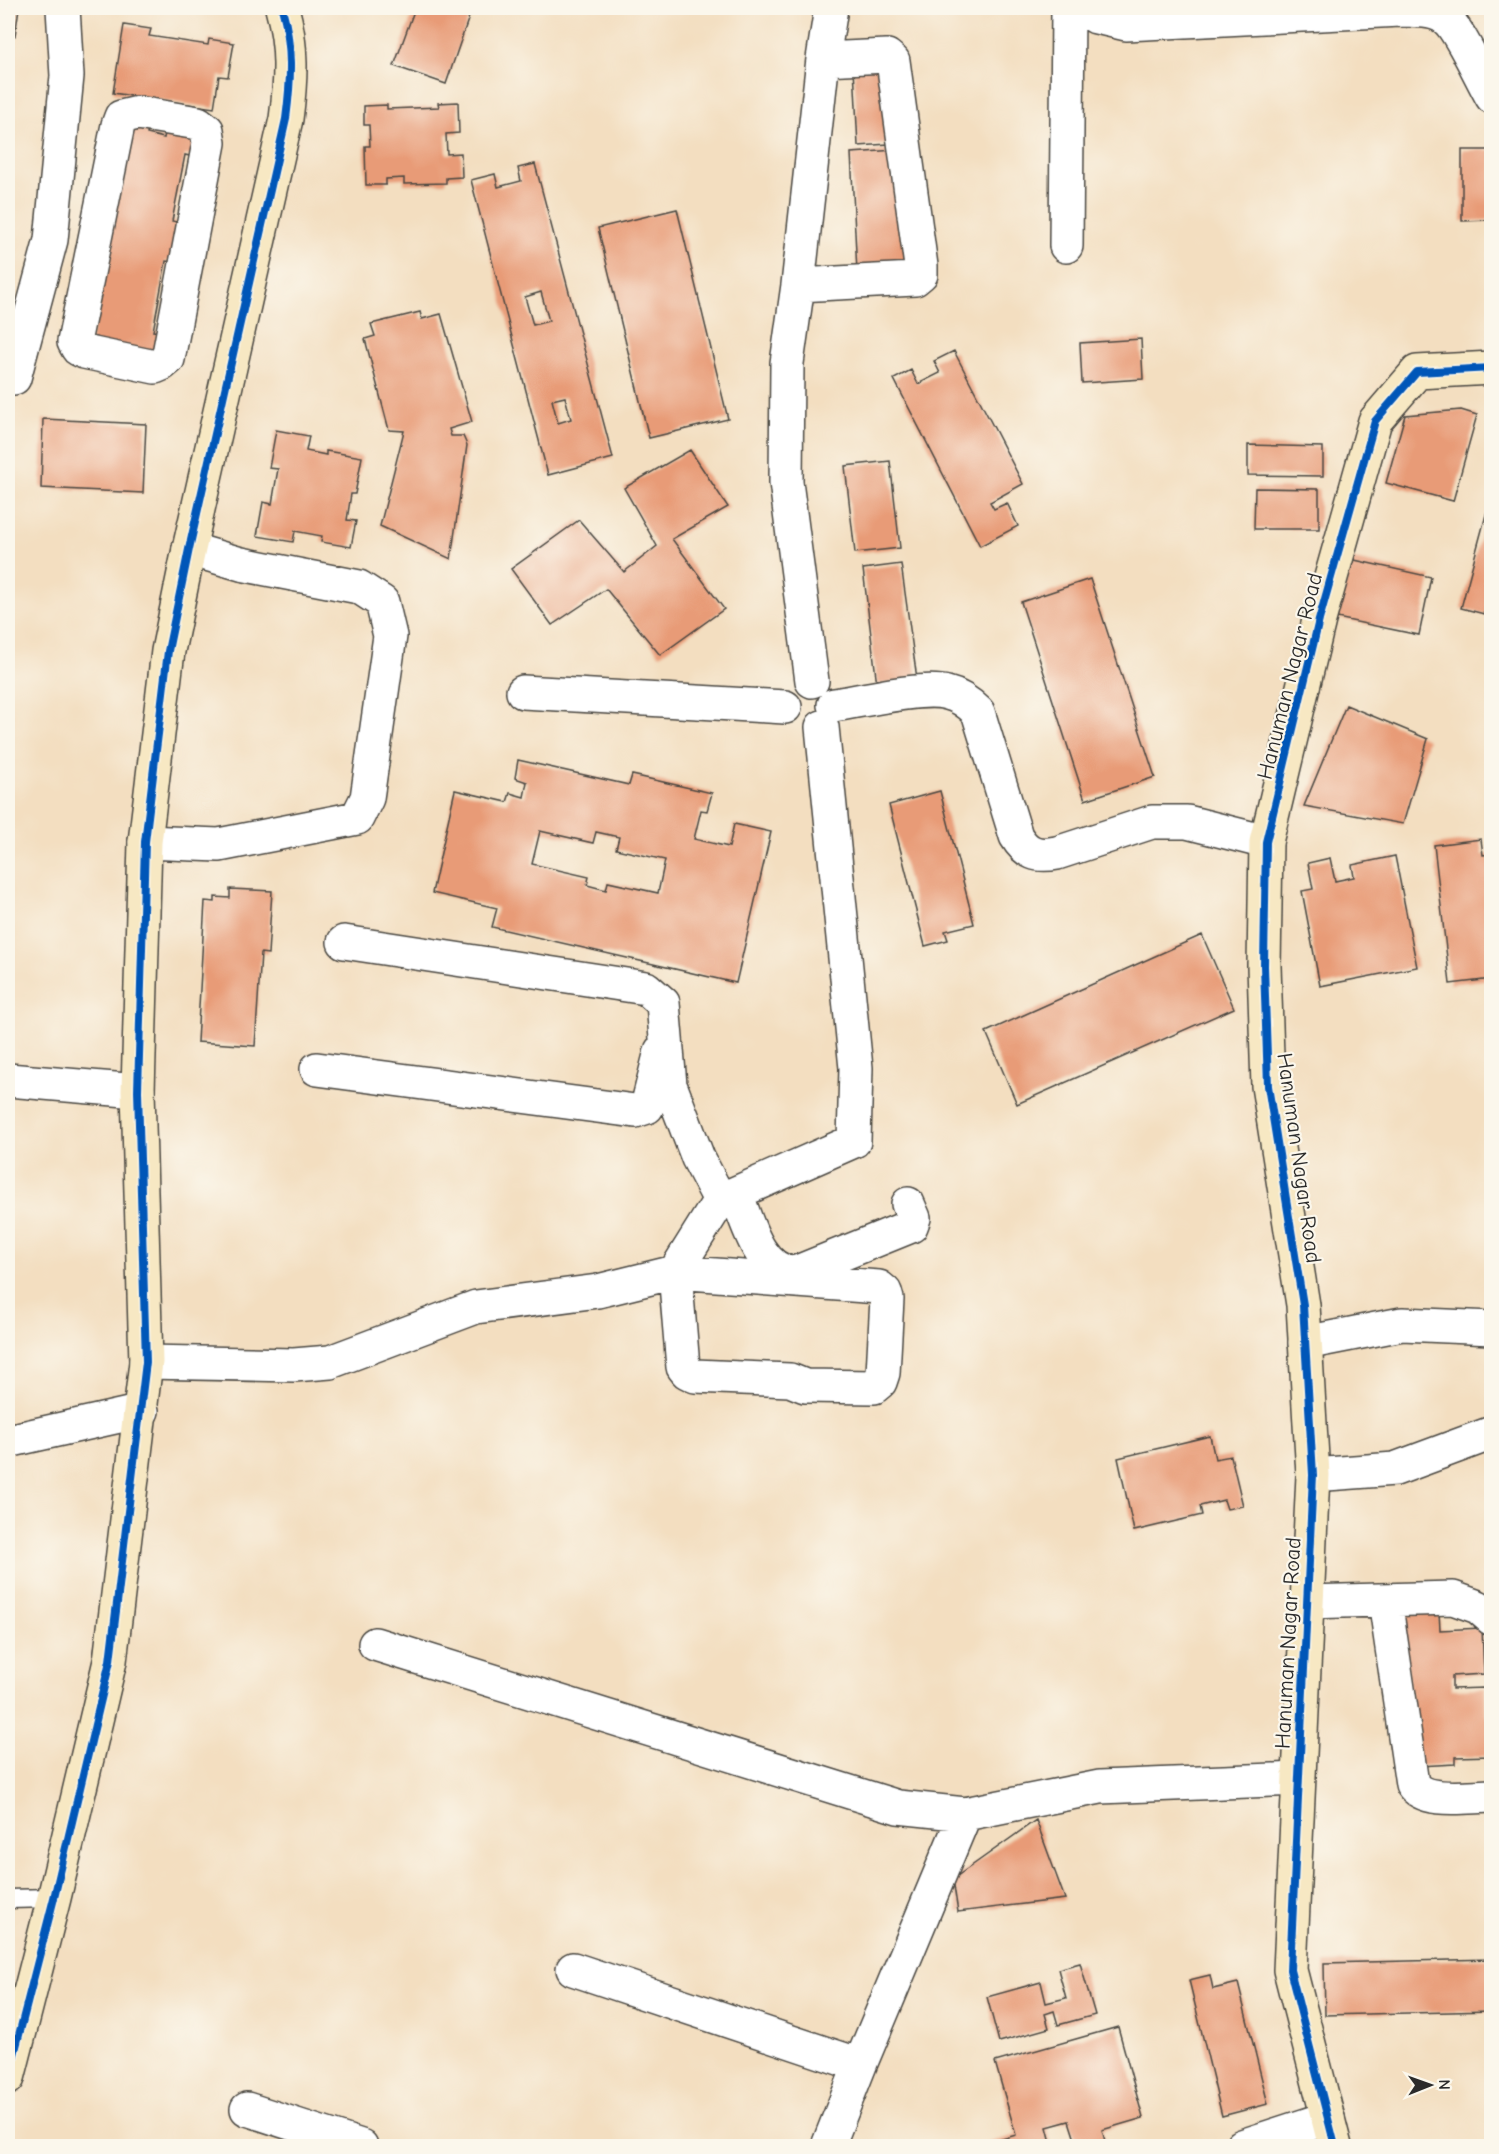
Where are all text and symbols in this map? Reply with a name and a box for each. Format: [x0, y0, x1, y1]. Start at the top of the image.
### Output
street label: Hanuman Nagar Road [1252, 570, 1328, 782]
street label: Hanuman Nagar Road [1271, 1051, 1327, 1265]
street label: Hanuman Nagar Road [1269, 1536, 1307, 1750]
north arrow [1400, 2055, 1460, 2115]
text: N [1435, 2079, 1453, 2090]

